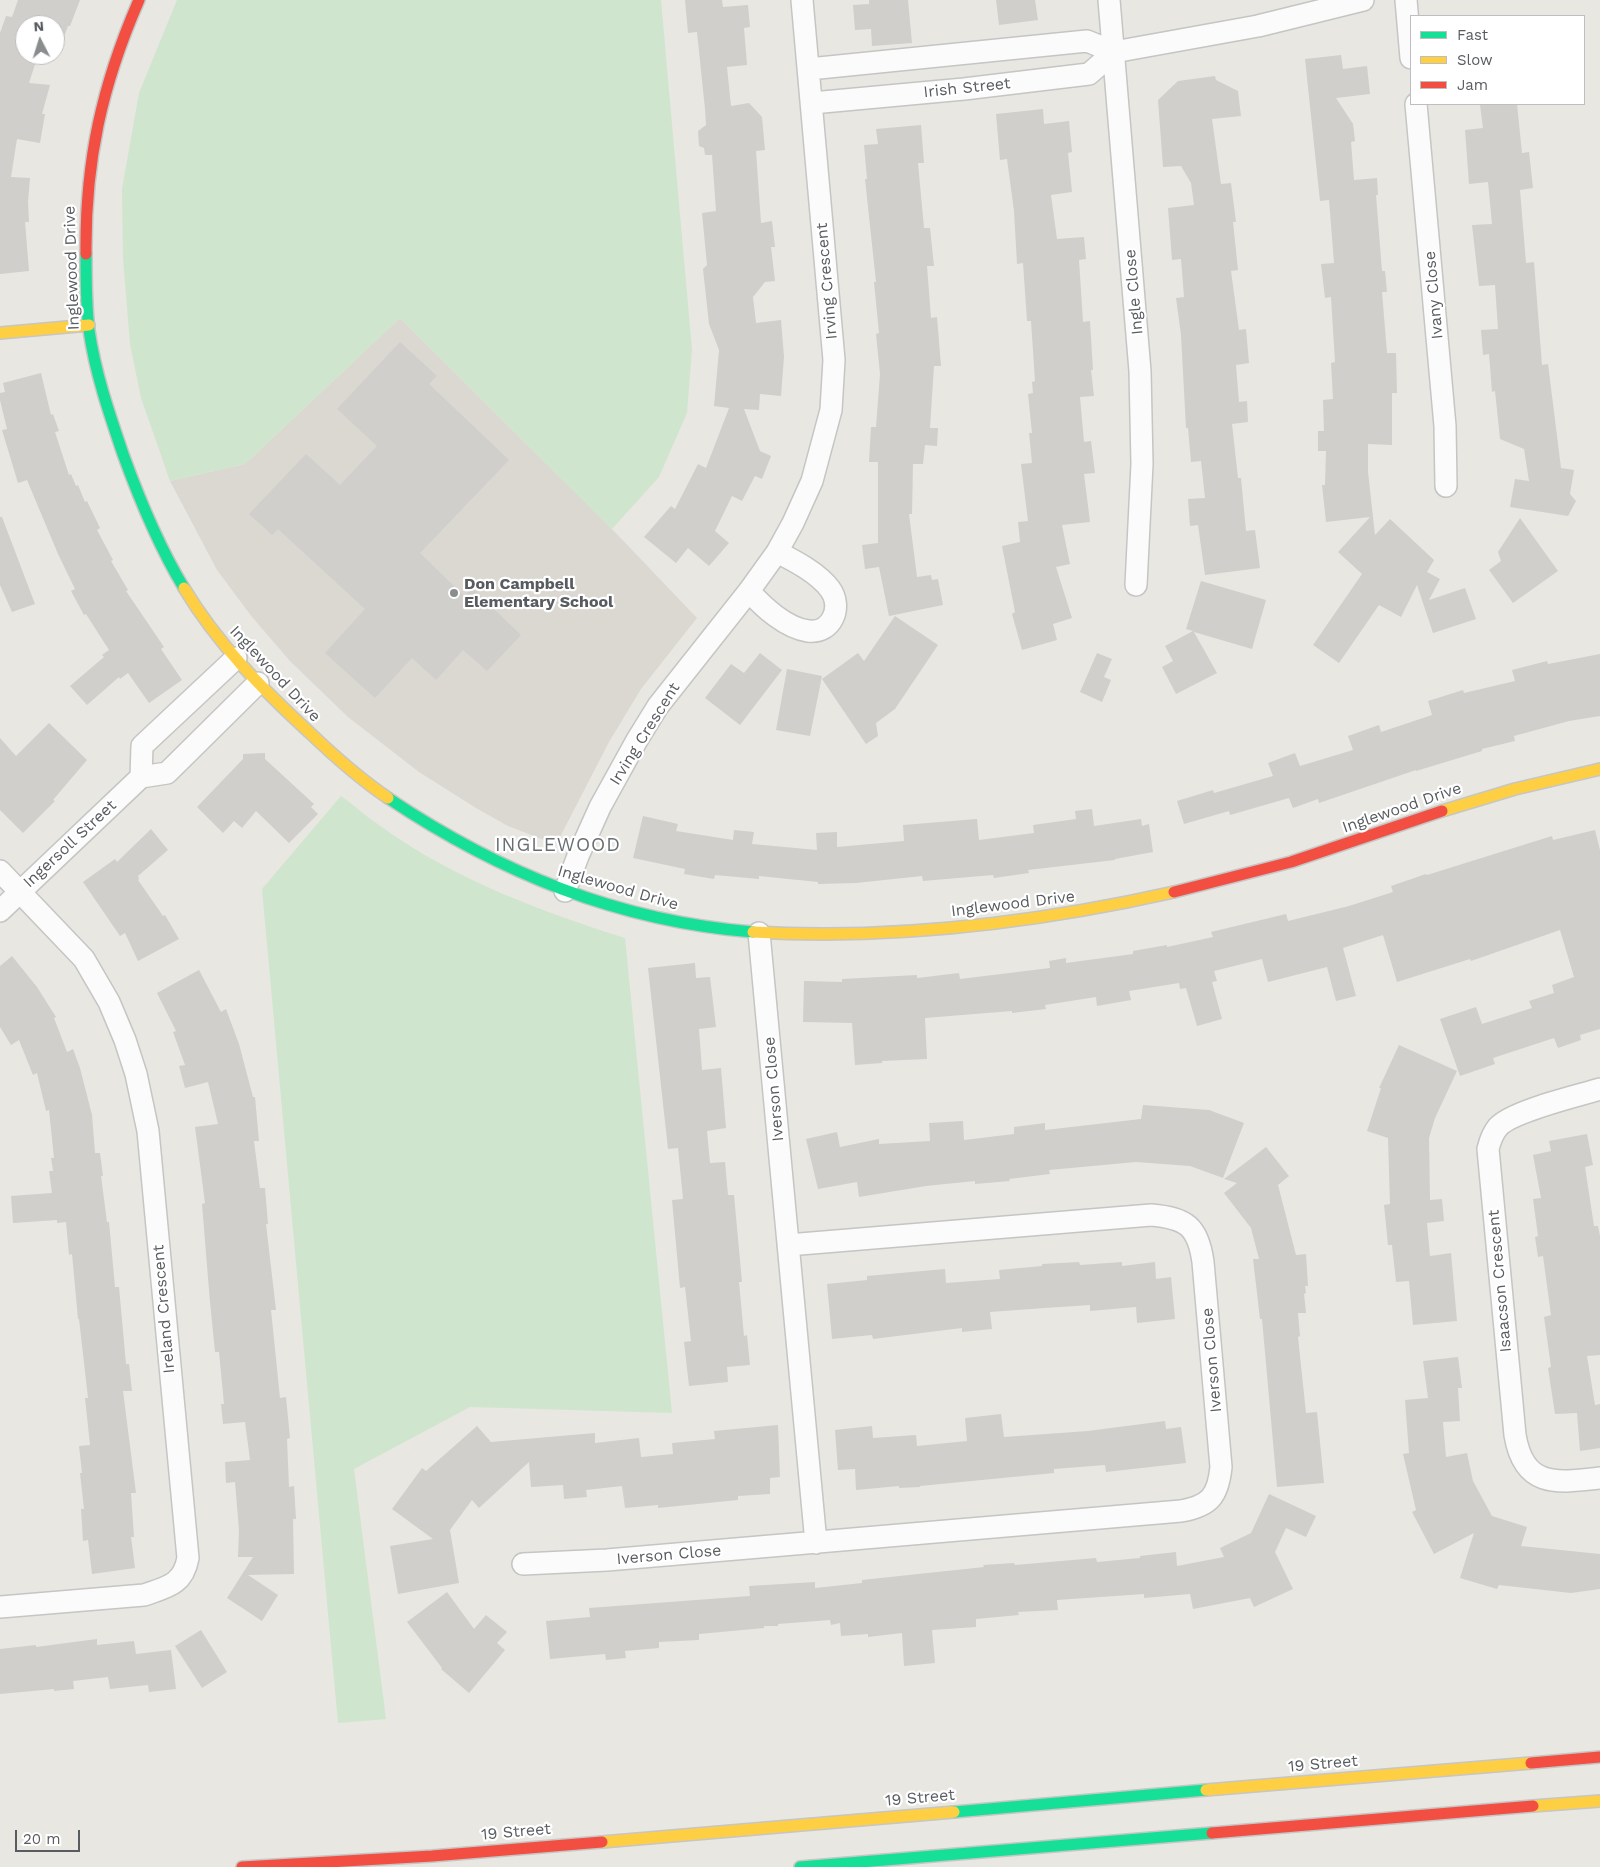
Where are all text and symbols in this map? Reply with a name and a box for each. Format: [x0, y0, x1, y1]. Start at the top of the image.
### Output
north arrow [15, 15, 65, 65]
legend [1410, 15, 1585, 105]
text: N [33, 18, 45, 34]
text: Fast [1457, 26, 1488, 44]
text: Slow [1457, 51, 1493, 69]
street label: Irish Street [923, 74, 1011, 102]
text: Jam [1457, 76, 1488, 94]
street label: Inglewood Drive [60, 205, 84, 331]
street label: Irving Crescent [812, 222, 842, 340]
street label: Ingle Close [1121, 248, 1147, 336]
street label: Ivany Close [1421, 250, 1447, 340]
place label: Don Campbell Elementary School [464, 574, 613, 612]
marker: Don Campbell Elementary School [448, 587, 460, 599]
street label: Inglewood Drive [225, 622, 325, 726]
street label: Irving Crescent [606, 679, 684, 789]
street label: Inglewood Drive [1340, 779, 1464, 837]
street label: Ingersoll Street [20, 796, 120, 892]
district label: INGLEWOOD [494, 834, 622, 856]
street label: Inglewood Drive [555, 862, 681, 914]
street label: Inglewood Drive [950, 887, 1076, 921]
street label: Iverson Close [760, 1036, 788, 1142]
street label: Isaacson Crescent [1484, 1209, 1516, 1353]
street label: Ireland Crescent [149, 1244, 179, 1374]
street label: Iverson Close [1198, 1307, 1226, 1413]
street label: Iverson Close [616, 1541, 722, 1569]
street label: 19 Street [1287, 1751, 1359, 1777]
street label: 19 Street [884, 1785, 956, 1811]
street label: 19 Street [480, 1819, 552, 1845]
scale bar [18, 1820, 82, 1852]
text: 20 m [23, 1830, 61, 1848]

